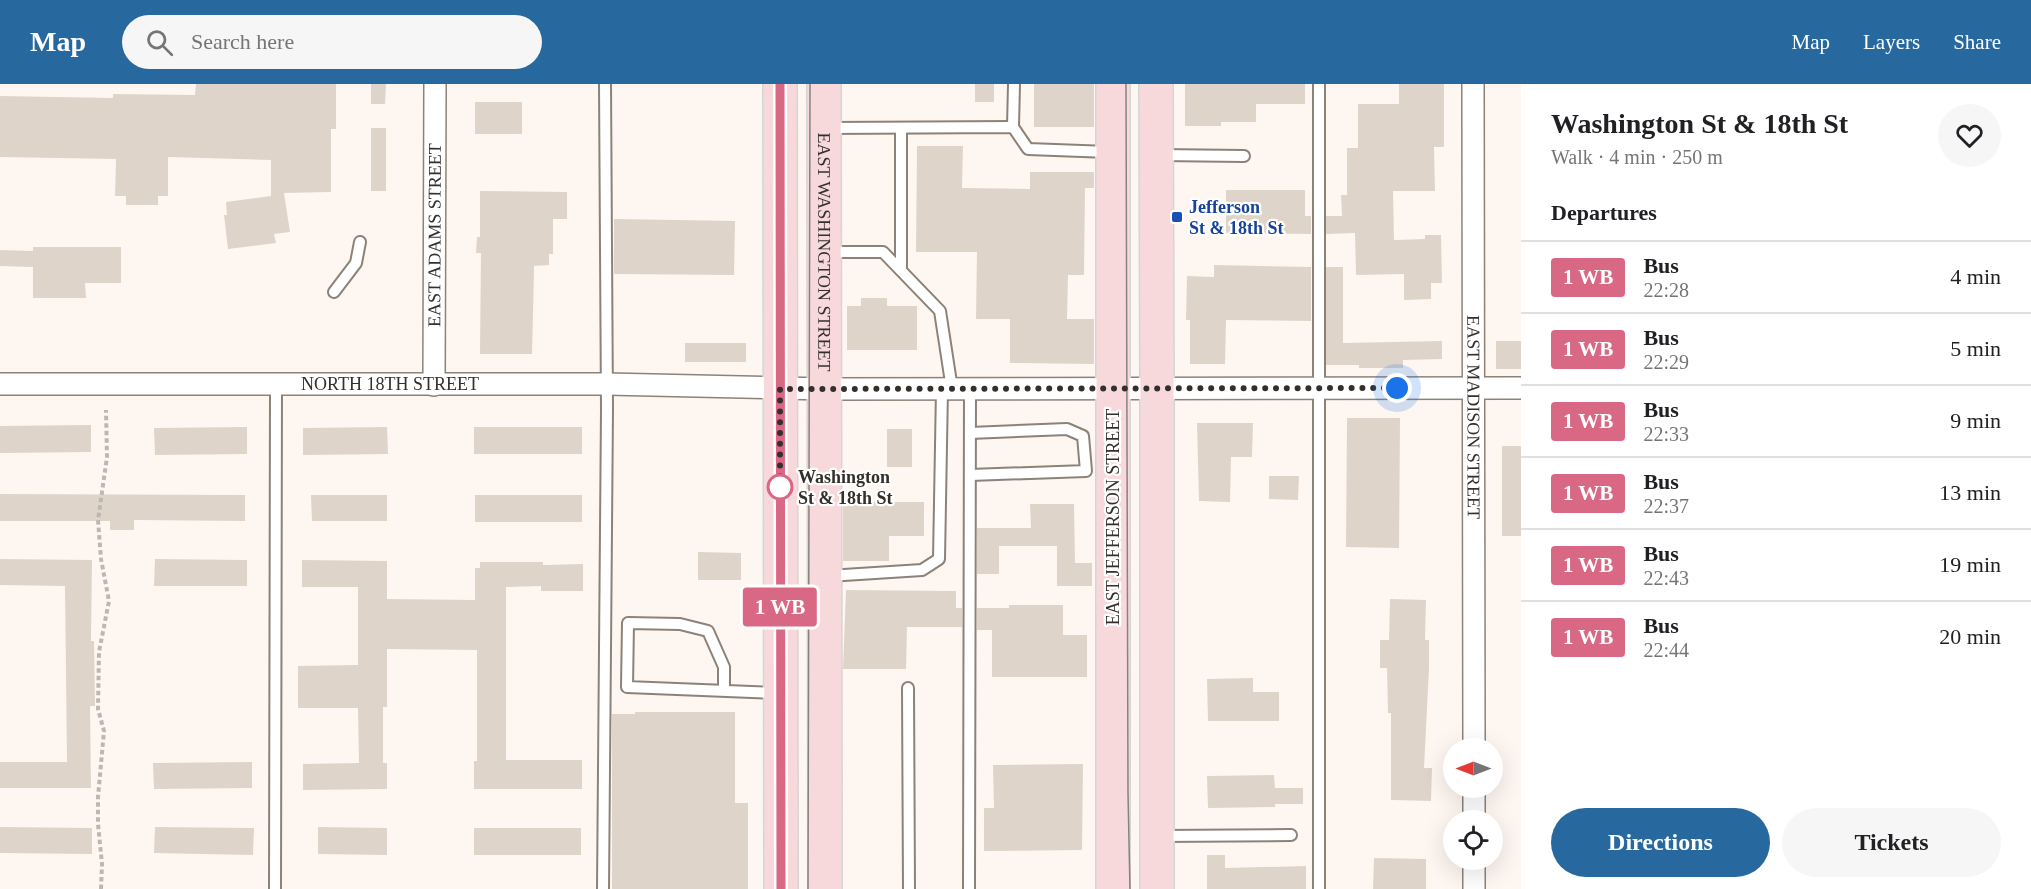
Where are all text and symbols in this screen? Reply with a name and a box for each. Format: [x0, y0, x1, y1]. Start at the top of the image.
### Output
search box [122, 15, 542, 69]
text: Map [30, 26, 86, 57]
icon: search [143, 26, 176, 59]
text: Search here [191, 29, 294, 54]
text: Map [1792, 30, 1830, 54]
text: Layers [1863, 30, 1920, 54]
text: Share [1953, 30, 2001, 54]
button: heart [1938, 104, 2001, 167]
text: Washington St & 18th St [1551, 108, 1848, 139]
street label: EAST WASHINGTON STREET [814, 132, 834, 372]
street label: EAST ADAMS STREET [424, 143, 445, 327]
text: Walk · 4 min · 250 m [1551, 146, 1723, 168]
place label: Jefferson St & 18th St [1189, 197, 1284, 238]
text: Departures [1551, 200, 1657, 225]
marker: Jefferson St & 18th St [1170, 210, 1184, 224]
text: Bus [1643, 253, 1679, 278]
text: 4 min [1950, 264, 2001, 289]
text: 1 WB [1563, 265, 1613, 289]
text: 22:28 [1643, 279, 1689, 301]
street label: EAST MADISON STREET [1463, 315, 1484, 519]
text: Bus [1643, 325, 1679, 350]
text: 5 min [1950, 336, 2001, 361]
text: 1 WB [1563, 337, 1613, 361]
text: 22:29 [1643, 351, 1689, 373]
your location [1382, 373, 1412, 403]
street label: NORTH 18TH STREET [301, 374, 479, 394]
text: Bus [1643, 397, 1679, 422]
text: 9 min [1950, 408, 2001, 433]
street label: EAST JEFFERSON STREET [1103, 409, 1123, 625]
text: 1 WB [1563, 409, 1613, 433]
text: 22:33 [1643, 423, 1689, 445]
place label: Washington St & 18th St [798, 467, 893, 508]
text: Bus [1643, 469, 1679, 494]
marker: Washington St & 18th St [767, 474, 793, 500]
text: 13 min [1939, 480, 2001, 505]
text: 1 WB [1563, 481, 1613, 505]
text: 22:37 [1643, 495, 1689, 517]
text: Bus [1643, 541, 1679, 566]
text: 19 min [1939, 552, 2001, 577]
text: 1 WB [1563, 553, 1613, 577]
text: 22:43 [1643, 567, 1689, 589]
line badge: 1 WB [738, 588, 822, 626]
text: 1 WB [755, 595, 805, 619]
text: Bus [1643, 613, 1679, 638]
text: 20 min [1939, 624, 2001, 649]
text: 1 WB [1563, 625, 1613, 649]
text: 22:44 [1643, 639, 1689, 661]
north arrow [1443, 738, 1503, 798]
map controls [1443, 738, 1503, 870]
button: Directions [1551, 808, 1770, 877]
button: Tickets [1782, 808, 2001, 877]
button: locate [1443, 810, 1503, 870]

